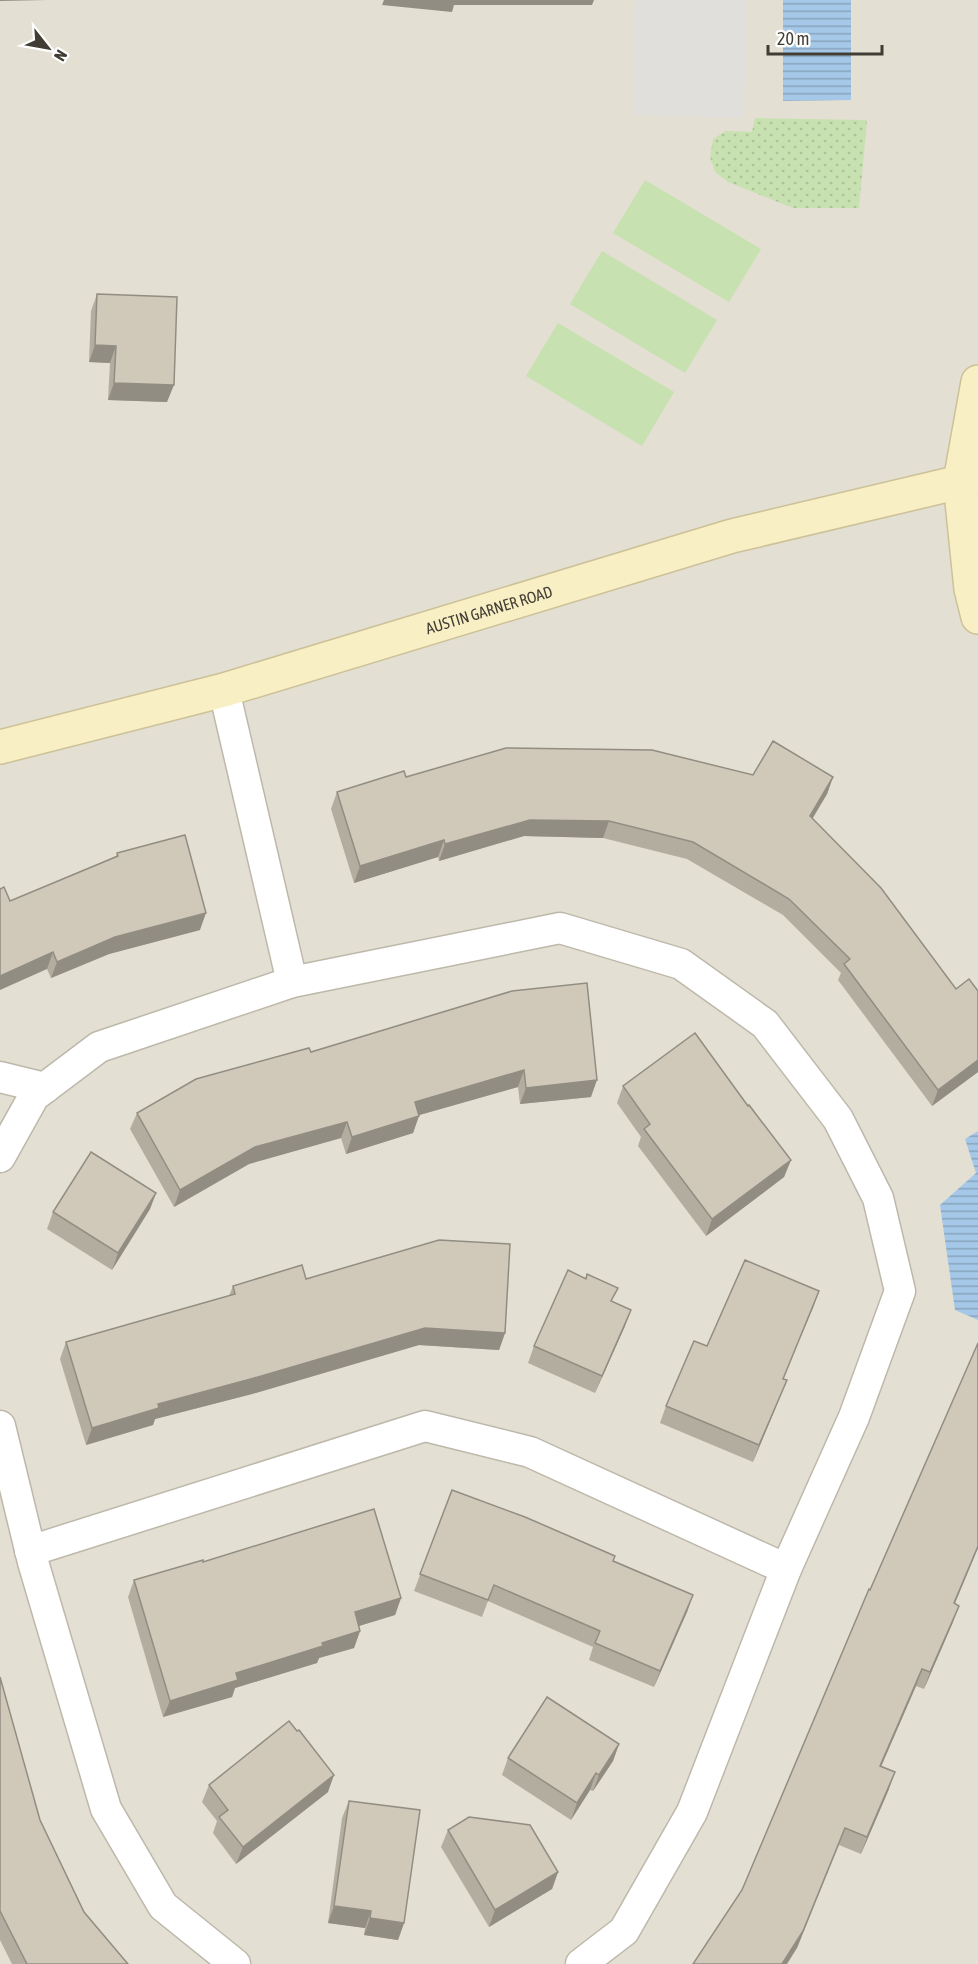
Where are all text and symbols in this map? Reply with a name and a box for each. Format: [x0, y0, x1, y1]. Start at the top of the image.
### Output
north arrow [18, 18, 78, 78]
scale bar [768, 18, 882, 56]
text: 20 m [777, 28, 809, 49]
text: N [51, 47, 71, 64]
street label: AUSTIN GARNER ROAD [423, 582, 555, 637]

